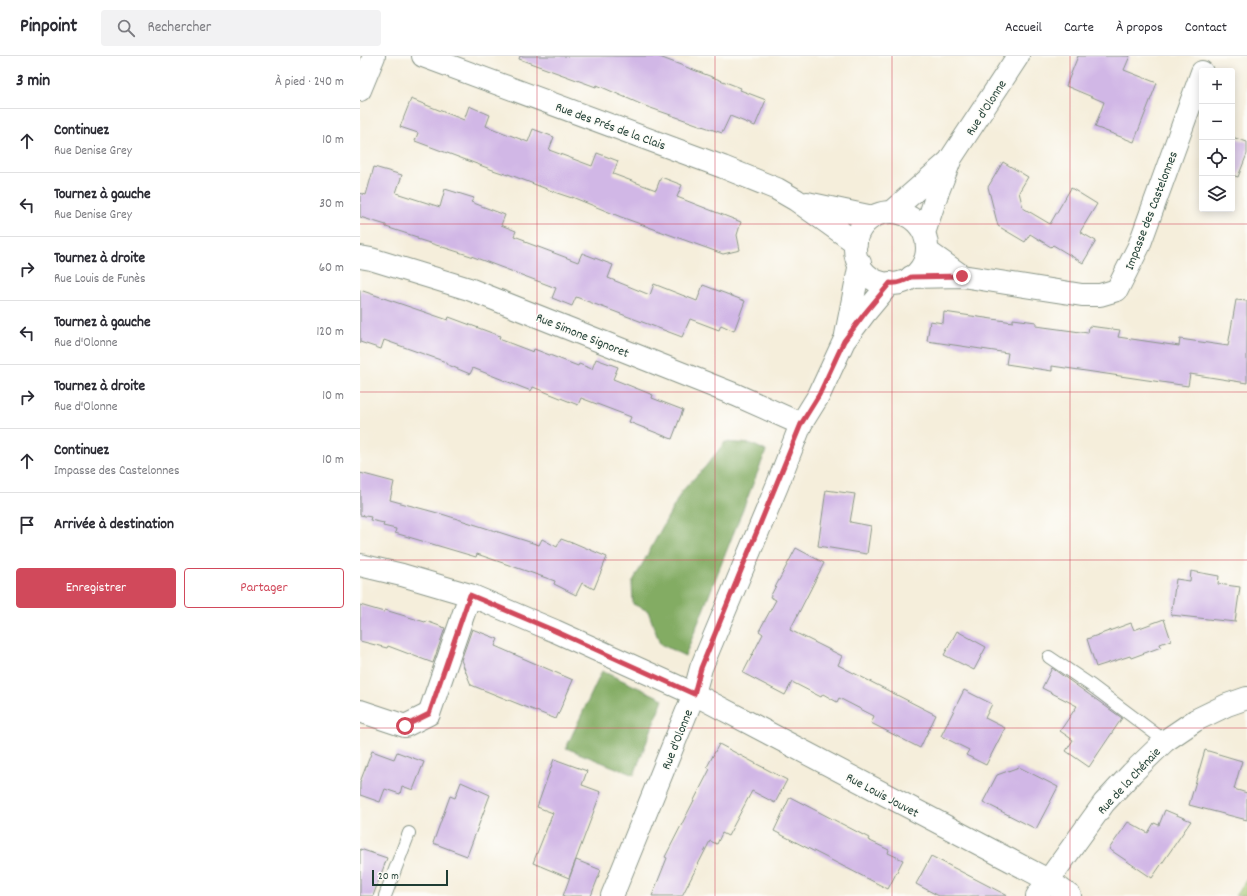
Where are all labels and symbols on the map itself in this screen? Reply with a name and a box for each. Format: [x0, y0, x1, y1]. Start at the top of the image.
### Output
street label: Rue d'Olonne [962, 76, 1012, 140]
street label: Rue des Prés de la Clais [552, 99, 668, 156]
street label: Impasse des Castelonnes [1121, 149, 1184, 273]
route end [953, 267, 971, 285]
street label: Rue Simone Signoret [533, 309, 632, 364]
street label: Rue d'Olonne [658, 707, 699, 773]
route start [396, 717, 414, 735]
street label: Rue de la Chénaie [1094, 744, 1166, 820]
street label: Rue Louis Jouvet [842, 769, 922, 824]
scale bar [372, 868, 448, 887]

